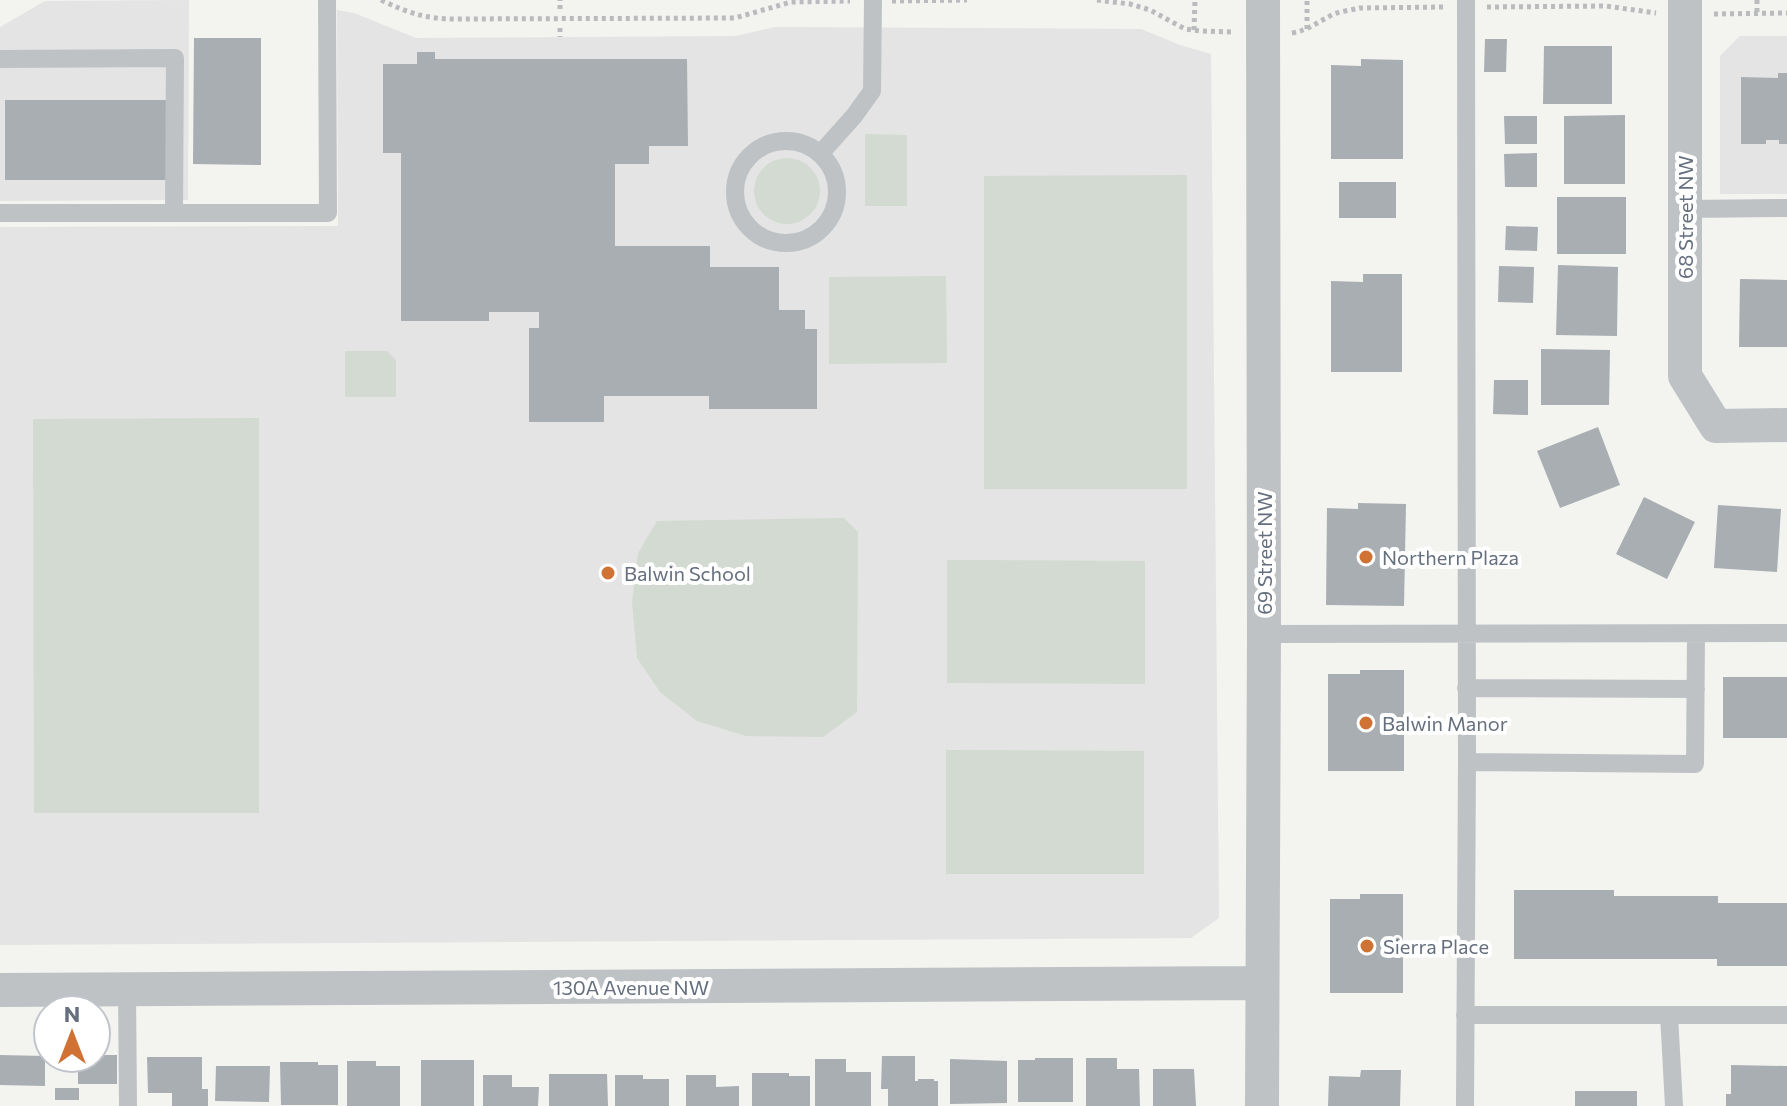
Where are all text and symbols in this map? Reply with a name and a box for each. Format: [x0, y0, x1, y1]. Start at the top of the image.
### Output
street label: 68 Street NW [1673, 155, 1697, 279]
street label: 69 Street NW [1252, 491, 1276, 615]
place label: Northern Plaza [1382, 545, 1519, 569]
marker: Northern Plaza [1357, 548, 1375, 566]
place label: Balwin School [624, 561, 751, 585]
marker: Balwin School [599, 564, 617, 582]
place label: Balwin Manor [1382, 711, 1508, 735]
marker: Balwin Manor [1357, 714, 1375, 732]
place label: Sierra Place [1383, 934, 1489, 958]
marker: Sierra Place [1358, 937, 1376, 955]
street label: 130A Avenue NW [553, 975, 709, 999]
north arrow [32, 994, 112, 1074]
text: N [64, 1000, 80, 1027]

